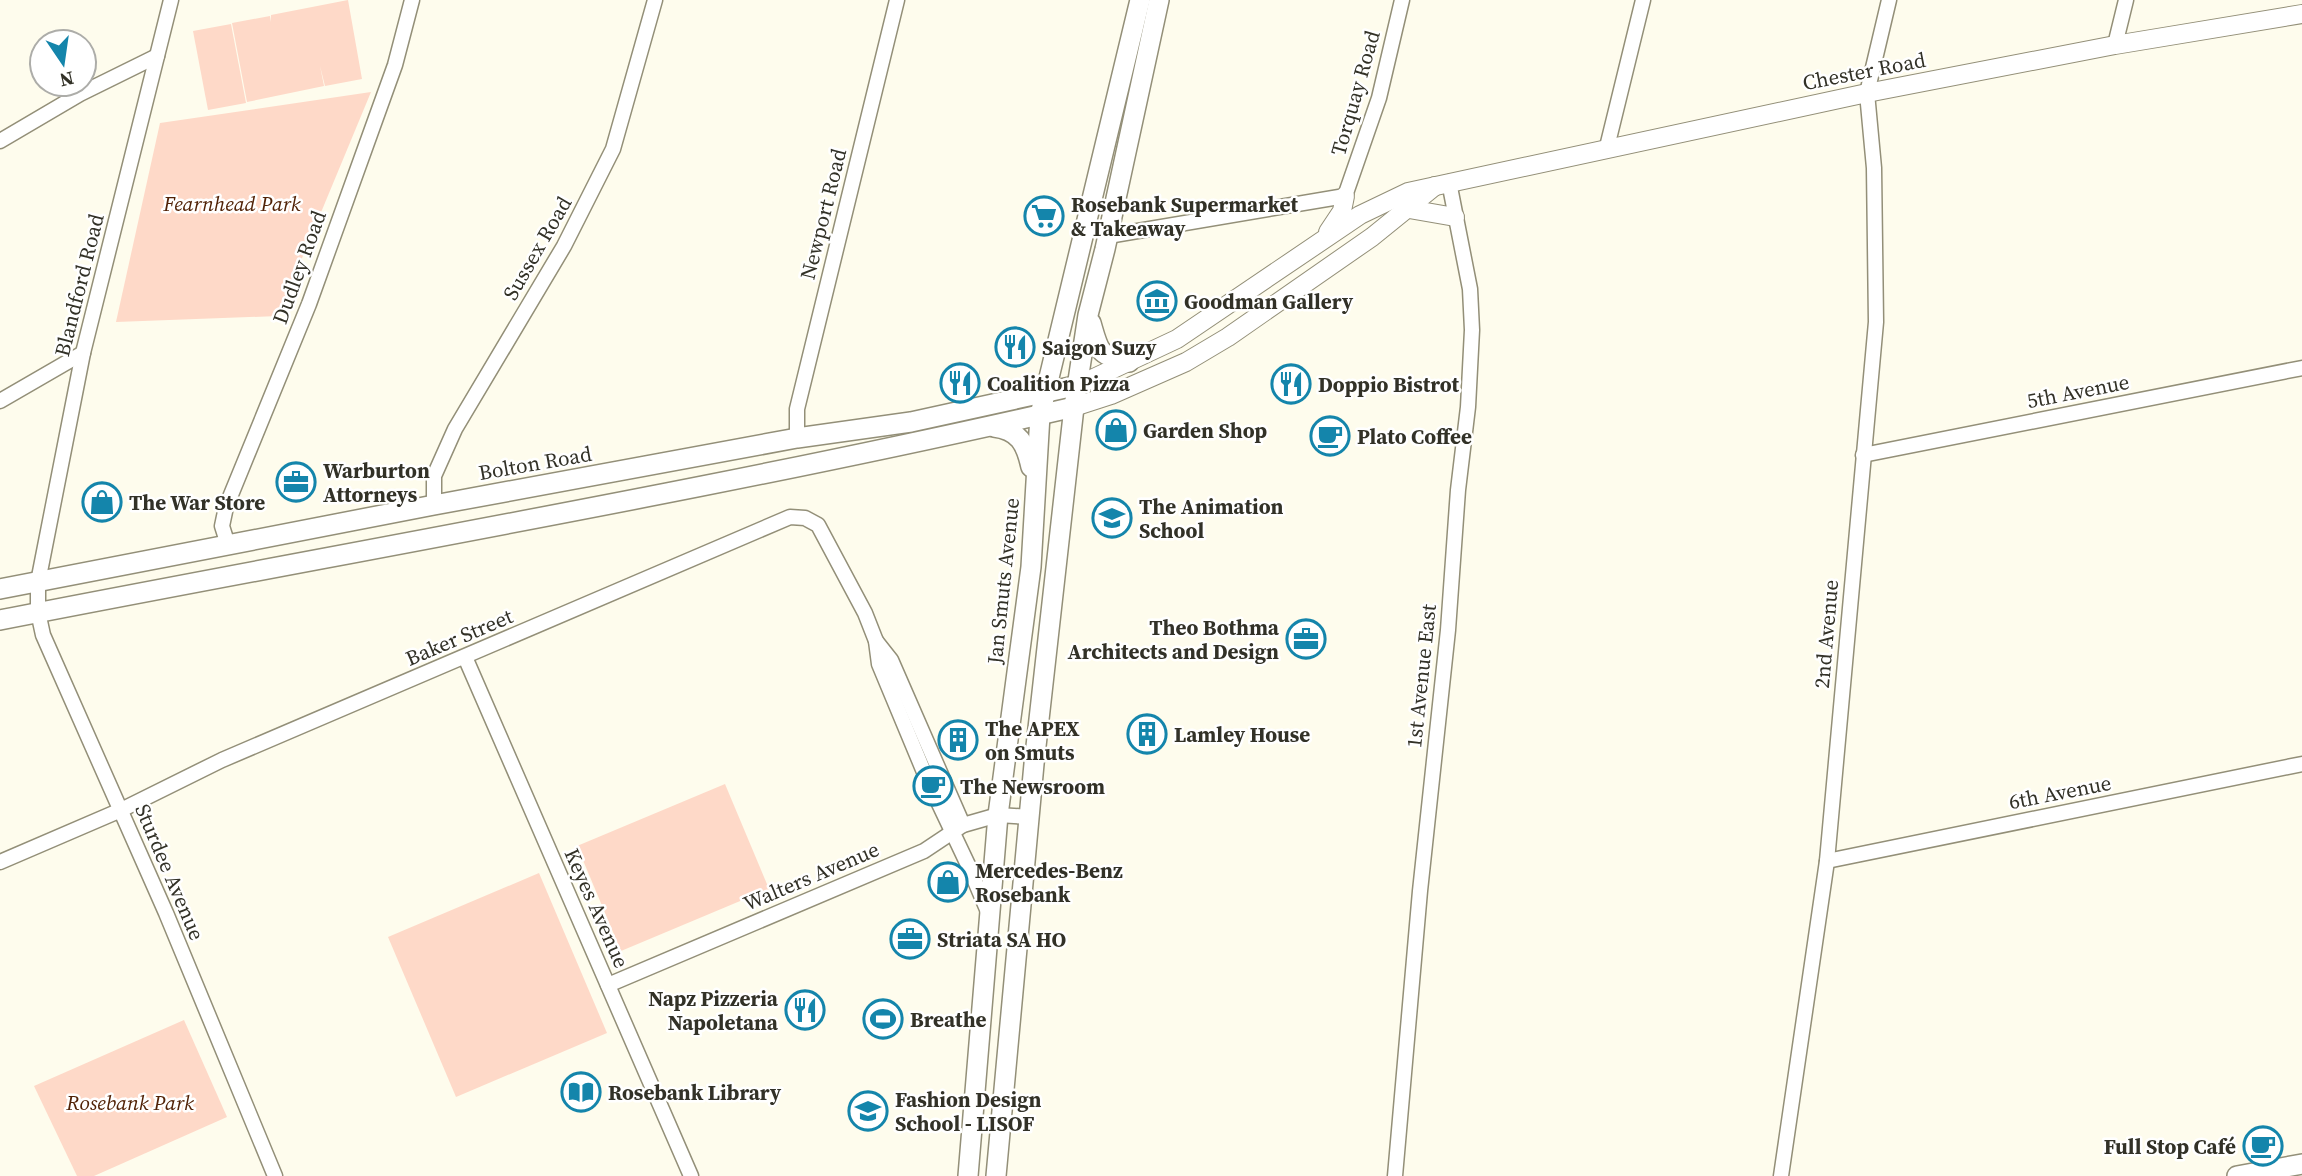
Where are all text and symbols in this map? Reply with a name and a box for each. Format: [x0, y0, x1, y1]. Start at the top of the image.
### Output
street label: Torquay Road [1323, 27, 1387, 159]
north arrow [28, 28, 98, 98]
street label: Chester Road [1800, 45, 1928, 97]
text: N [57, 65, 76, 94]
street label: Newport Road [793, 145, 853, 283]
park label: Fearnhead Park [162, 189, 301, 218]
place label: Rosebank Supermarket & Takeaway [1071, 190, 1299, 243]
street label: Sussex Road [496, 191, 578, 305]
supermarket icon: Rosebank Supermarket & Takeaway [1023, 195, 1065, 237]
street label: Dudley Road [265, 206, 333, 328]
street label: Blandford Road [47, 211, 111, 359]
museum icon: Goodman Gallery [1136, 280, 1178, 322]
place label: Goodman Gallery [1184, 287, 1354, 316]
restaurant icon: Saigon Suzy [994, 326, 1036, 368]
place label: Saigon Suzy [1042, 333, 1157, 362]
restaurant icon: Coalition Pizza [939, 362, 981, 404]
restaurant icon: Doppio Bistrot [1270, 363, 1312, 405]
street label: 5th Avenue [2024, 367, 2132, 415]
place label: Coalition Pizza [987, 369, 1131, 398]
place label: Doppio Bistrot [1318, 370, 1459, 399]
shop icon: Garden Shop [1095, 409, 1137, 451]
cafe icon: Plato Coffee [1309, 415, 1351, 457]
place label: Garden Shop [1143, 416, 1267, 445]
place label: Plato Coffee [1357, 422, 1472, 451]
street label: Bolton Road [476, 439, 594, 487]
place label: Warburton Attorneys [323, 456, 430, 509]
office icon: Warburton Attorneys [275, 461, 317, 503]
shop icon: The War Store [81, 481, 123, 523]
place label: The War Store [129, 488, 265, 517]
place label: The Animation School [1139, 492, 1284, 545]
street label: Jan Smuts Avenue [980, 496, 1026, 667]
school or university icon: The Animation School [1091, 497, 1133, 539]
street label: 2nd Avenue [1807, 578, 1845, 690]
street label: Baker Street [401, 601, 517, 673]
street label: 1st Avenue East [1399, 602, 1443, 749]
place label: Theo Bothma Architects and Design [1068, 613, 1280, 666]
office icon: Theo Bothma Architects and Design [1285, 618, 1327, 660]
building icon: Lamley House [1126, 713, 1168, 755]
place label: The APEX on Smuts [985, 714, 1080, 767]
building icon: The APEX on Smuts [937, 719, 979, 761]
place label: Lamley House [1174, 720, 1310, 749]
cafe icon: The Newsroom [912, 765, 954, 807]
street label: 6th Avenue [2006, 768, 2114, 816]
place label: The Newsroom [960, 772, 1105, 801]
street label: Sturdee Avenue [128, 799, 212, 945]
street label: Walters Avenue [739, 834, 883, 918]
street label: Keyes Avenue [558, 844, 636, 972]
place label: Mercedes-Benz Rosebank [975, 856, 1123, 909]
shop icon: Mercedes-Benz Rosebank [927, 861, 969, 903]
office icon: Striata SA HO [889, 918, 931, 960]
place label: Striata SA HO [937, 925, 1067, 954]
place label: Napz Pizzeria Napoletana [648, 984, 779, 1037]
restaurant icon: Napz Pizzeria Napoletana [784, 989, 826, 1031]
sports icon: Breathe [862, 998, 904, 1040]
place label: Breathe [910, 1005, 987, 1034]
library icon: Rosebank Library [560, 1071, 602, 1113]
place label: Rosebank Library [608, 1078, 782, 1107]
place label: Fashion Design School - LISOF [895, 1085, 1042, 1138]
park label: Rosebank Park [65, 1088, 194, 1117]
school or university icon: Fashion Design School - LISOF [847, 1090, 889, 1132]
cafe icon: Full Stop Café [2242, 1125, 2284, 1167]
place label: Full Stop Café [2104, 1132, 2236, 1161]

